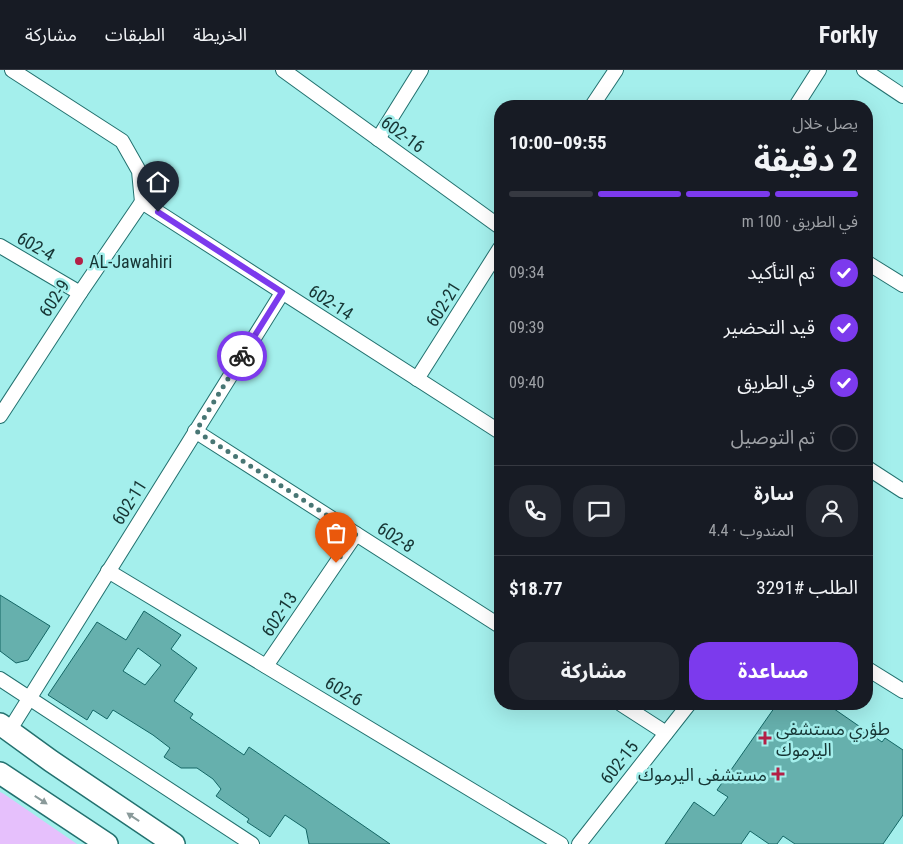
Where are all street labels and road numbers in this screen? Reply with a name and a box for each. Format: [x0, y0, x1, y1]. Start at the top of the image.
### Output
street label: 602-16 [377, 111, 429, 157]
street label: 602-4 [13, 227, 59, 265]
street label: 602-9 [34, 276, 74, 320]
street label: 602-21 [421, 278, 465, 330]
street label: 602-14 [305, 280, 357, 324]
street label: 602-11 [107, 476, 151, 528]
street label: 602-8 [374, 517, 418, 557]
street label: 602-13 [257, 588, 301, 640]
street label: 602-6 [321, 672, 367, 710]
street label: 602-15 [596, 736, 642, 788]

